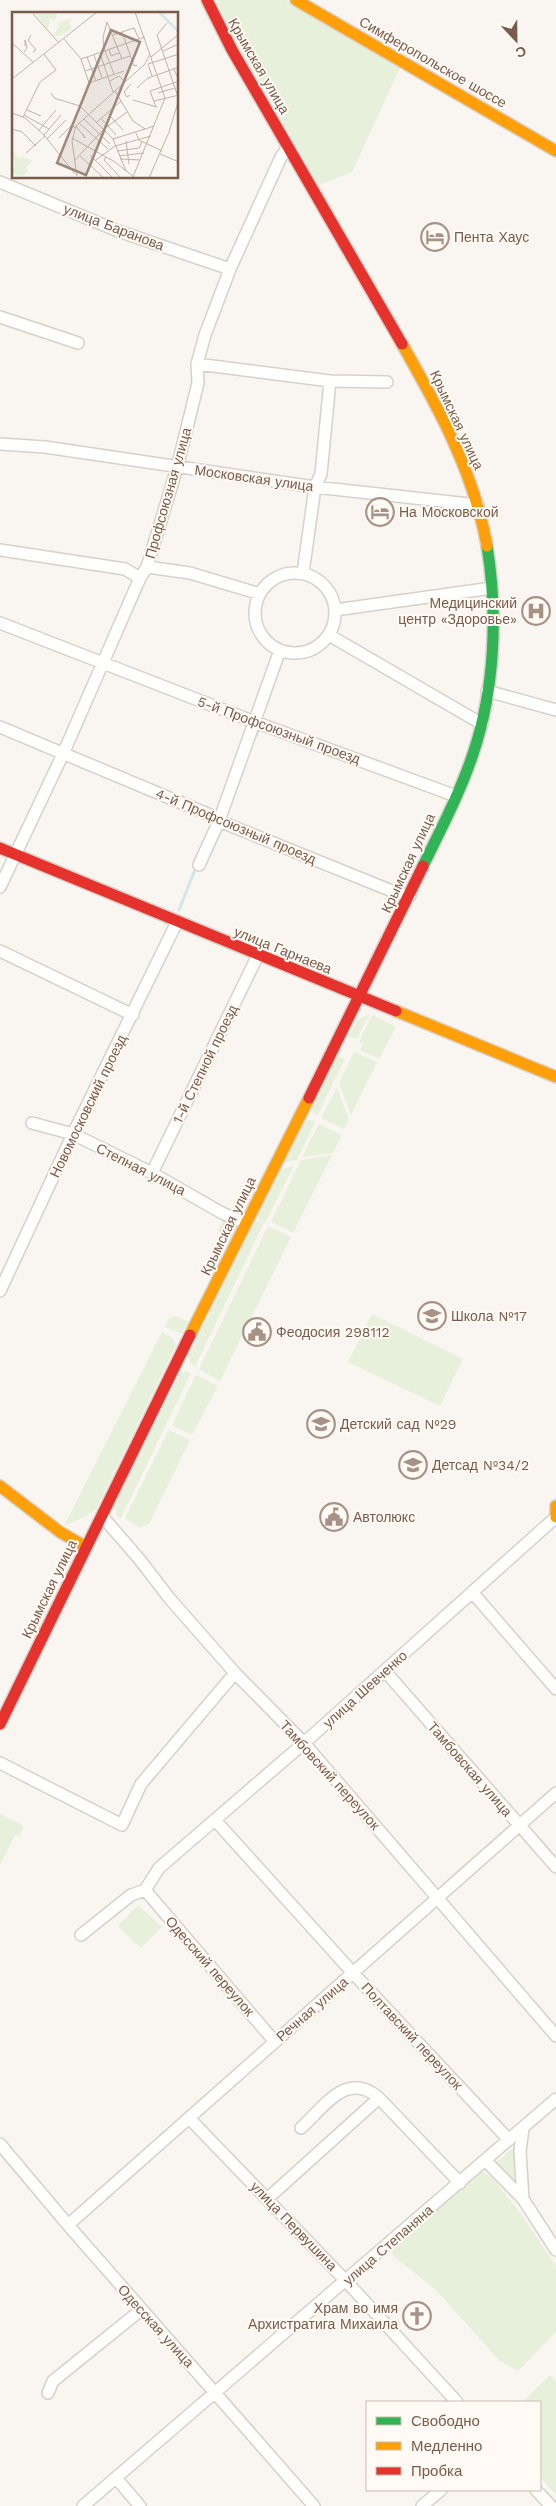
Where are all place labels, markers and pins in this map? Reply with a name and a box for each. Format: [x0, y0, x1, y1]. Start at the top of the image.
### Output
hotel icon: Пента Хаус [420, 222, 450, 252]
place label: Пента Хаус [454, 229, 529, 245]
hotel icon: На Московской [365, 497, 395, 527]
place label: На Московской [399, 504, 499, 520]
place label: Медицинский центр «Здоровье» [398, 595, 517, 627]
hospital icon: Медицинский центр «Здоровье» [521, 596, 551, 626]
school or university icon: Школа №17 [417, 1301, 447, 1331]
place label: Школа №17 [451, 1308, 527, 1324]
public building icon: Феодосия 298112 [242, 1317, 272, 1347]
place label: Феодосия 298112 [276, 1324, 390, 1340]
school or university icon: Детский сад №29 [306, 1409, 336, 1439]
place label: Детский сад №29 [340, 1416, 456, 1432]
school or university icon: Детсад №34/2 [398, 1450, 428, 1480]
place label: Детсад №34/2 [432, 1457, 529, 1473]
public building icon: Автолюкс [319, 1502, 349, 1532]
place label: Автолюкс [353, 1509, 415, 1525]
place label: Храм во имя Архистратига Михаила [248, 2300, 398, 2332]
church icon: Храм во имя Архистратига Михаила [402, 2301, 432, 2331]

